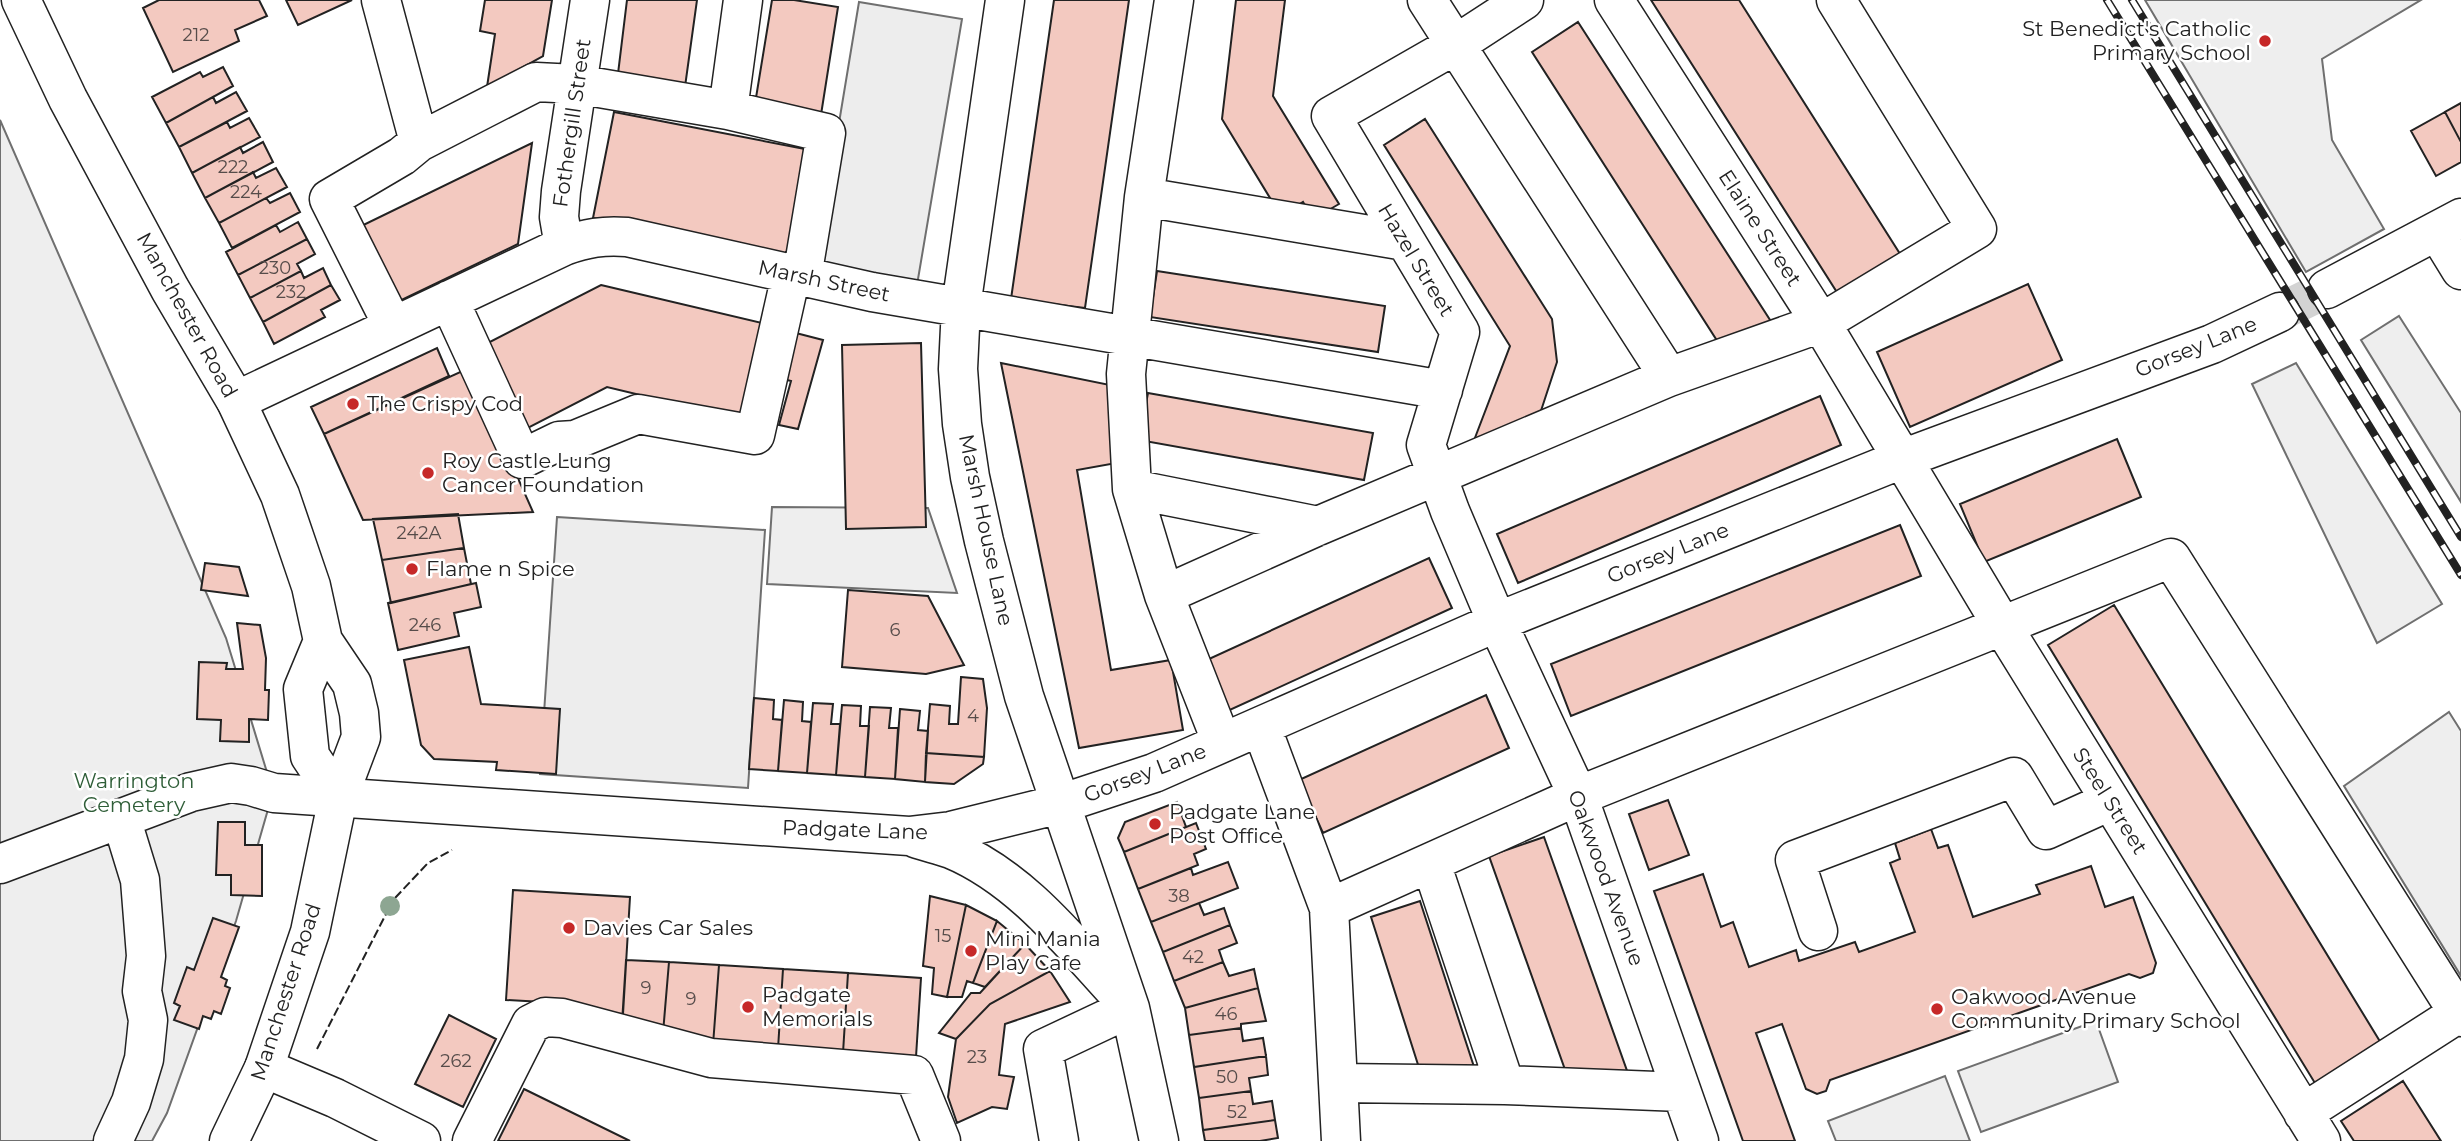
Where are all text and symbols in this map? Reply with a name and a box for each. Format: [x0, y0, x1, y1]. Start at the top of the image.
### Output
place label: St Benedict's Catholic Primary School [2022, 16, 2251, 65]
house number: 212 [183, 24, 209, 46]
marker: St Benedict's Catholic Primary School [2257, 33, 2273, 49]
street label: Fothergill Street [547, 37, 596, 209]
house number: 222 [218, 156, 248, 178]
street label: Elaine Street [1714, 165, 1807, 291]
house number: 224 [230, 181, 262, 203]
street label: Hazel Street [1373, 199, 1460, 321]
street label: Manchester Road [132, 228, 243, 402]
street label: Marsh Street [756, 254, 892, 307]
house number: 230 [259, 257, 291, 279]
house number: 232 [276, 281, 306, 303]
street label: Gorsey Lane [2131, 311, 2260, 382]
place label: The Crispy Cod [367, 391, 523, 416]
marker: The Crispy Cod [345, 396, 361, 412]
street label: Marsh House Lane [954, 432, 1019, 628]
place label: Roy Castle Lung Cancer Foundation [442, 448, 644, 497]
marker: Roy Castle Lung Cancer Foundation [420, 465, 436, 481]
street label: Gorsey Lane [1603, 517, 1732, 588]
house number: 242A [397, 522, 441, 544]
place label: Flame n Spice [426, 556, 575, 581]
marker: Flame n Spice [404, 561, 420, 577]
house number: 246 [409, 614, 441, 636]
house number: 6 [890, 619, 901, 641]
house number: 4 [967, 705, 979, 727]
street label: Gorsey Lane [1080, 738, 1210, 807]
street label: Steel Street [2068, 743, 2153, 859]
park label: Warrington Cemetery [74, 768, 194, 817]
street label: Oakwood Avenue [1563, 786, 1650, 969]
place label: Padgate Lane Post Office [1169, 799, 1315, 848]
street label: Padgate Lane [782, 814, 928, 845]
marker: Padgate Lane Post Office [1147, 816, 1163, 832]
house number: 38 [1168, 885, 1190, 907]
street label: Manchester Road [245, 900, 326, 1084]
place label: Davies Car Sales [583, 915, 753, 940]
marker: Davies Car Sales [561, 920, 577, 936]
house number: 15 [935, 925, 951, 947]
place label: Mini Mania Play Cafe [985, 926, 1101, 975]
marker: Mini Mania Play Cafe [963, 943, 979, 959]
house number: 42 [1182, 946, 1204, 968]
house number: 9 [641, 977, 652, 999]
place label: Padgate Memorials [762, 982, 872, 1031]
place label: Oakwood Avenue Community Primary School [1951, 984, 2241, 1033]
house number: 9 [686, 988, 697, 1010]
marker: Padgate Memorials [740, 999, 756, 1015]
marker: Oakwood Avenue Community Primary School [1929, 1001, 1945, 1017]
house number: 46 [1215, 1003, 1237, 1025]
house number: 23 [967, 1046, 987, 1068]
house number: 262 [440, 1050, 472, 1072]
house number: 50 [1216, 1066, 1238, 1088]
house number: 52 [1227, 1101, 1247, 1123]

